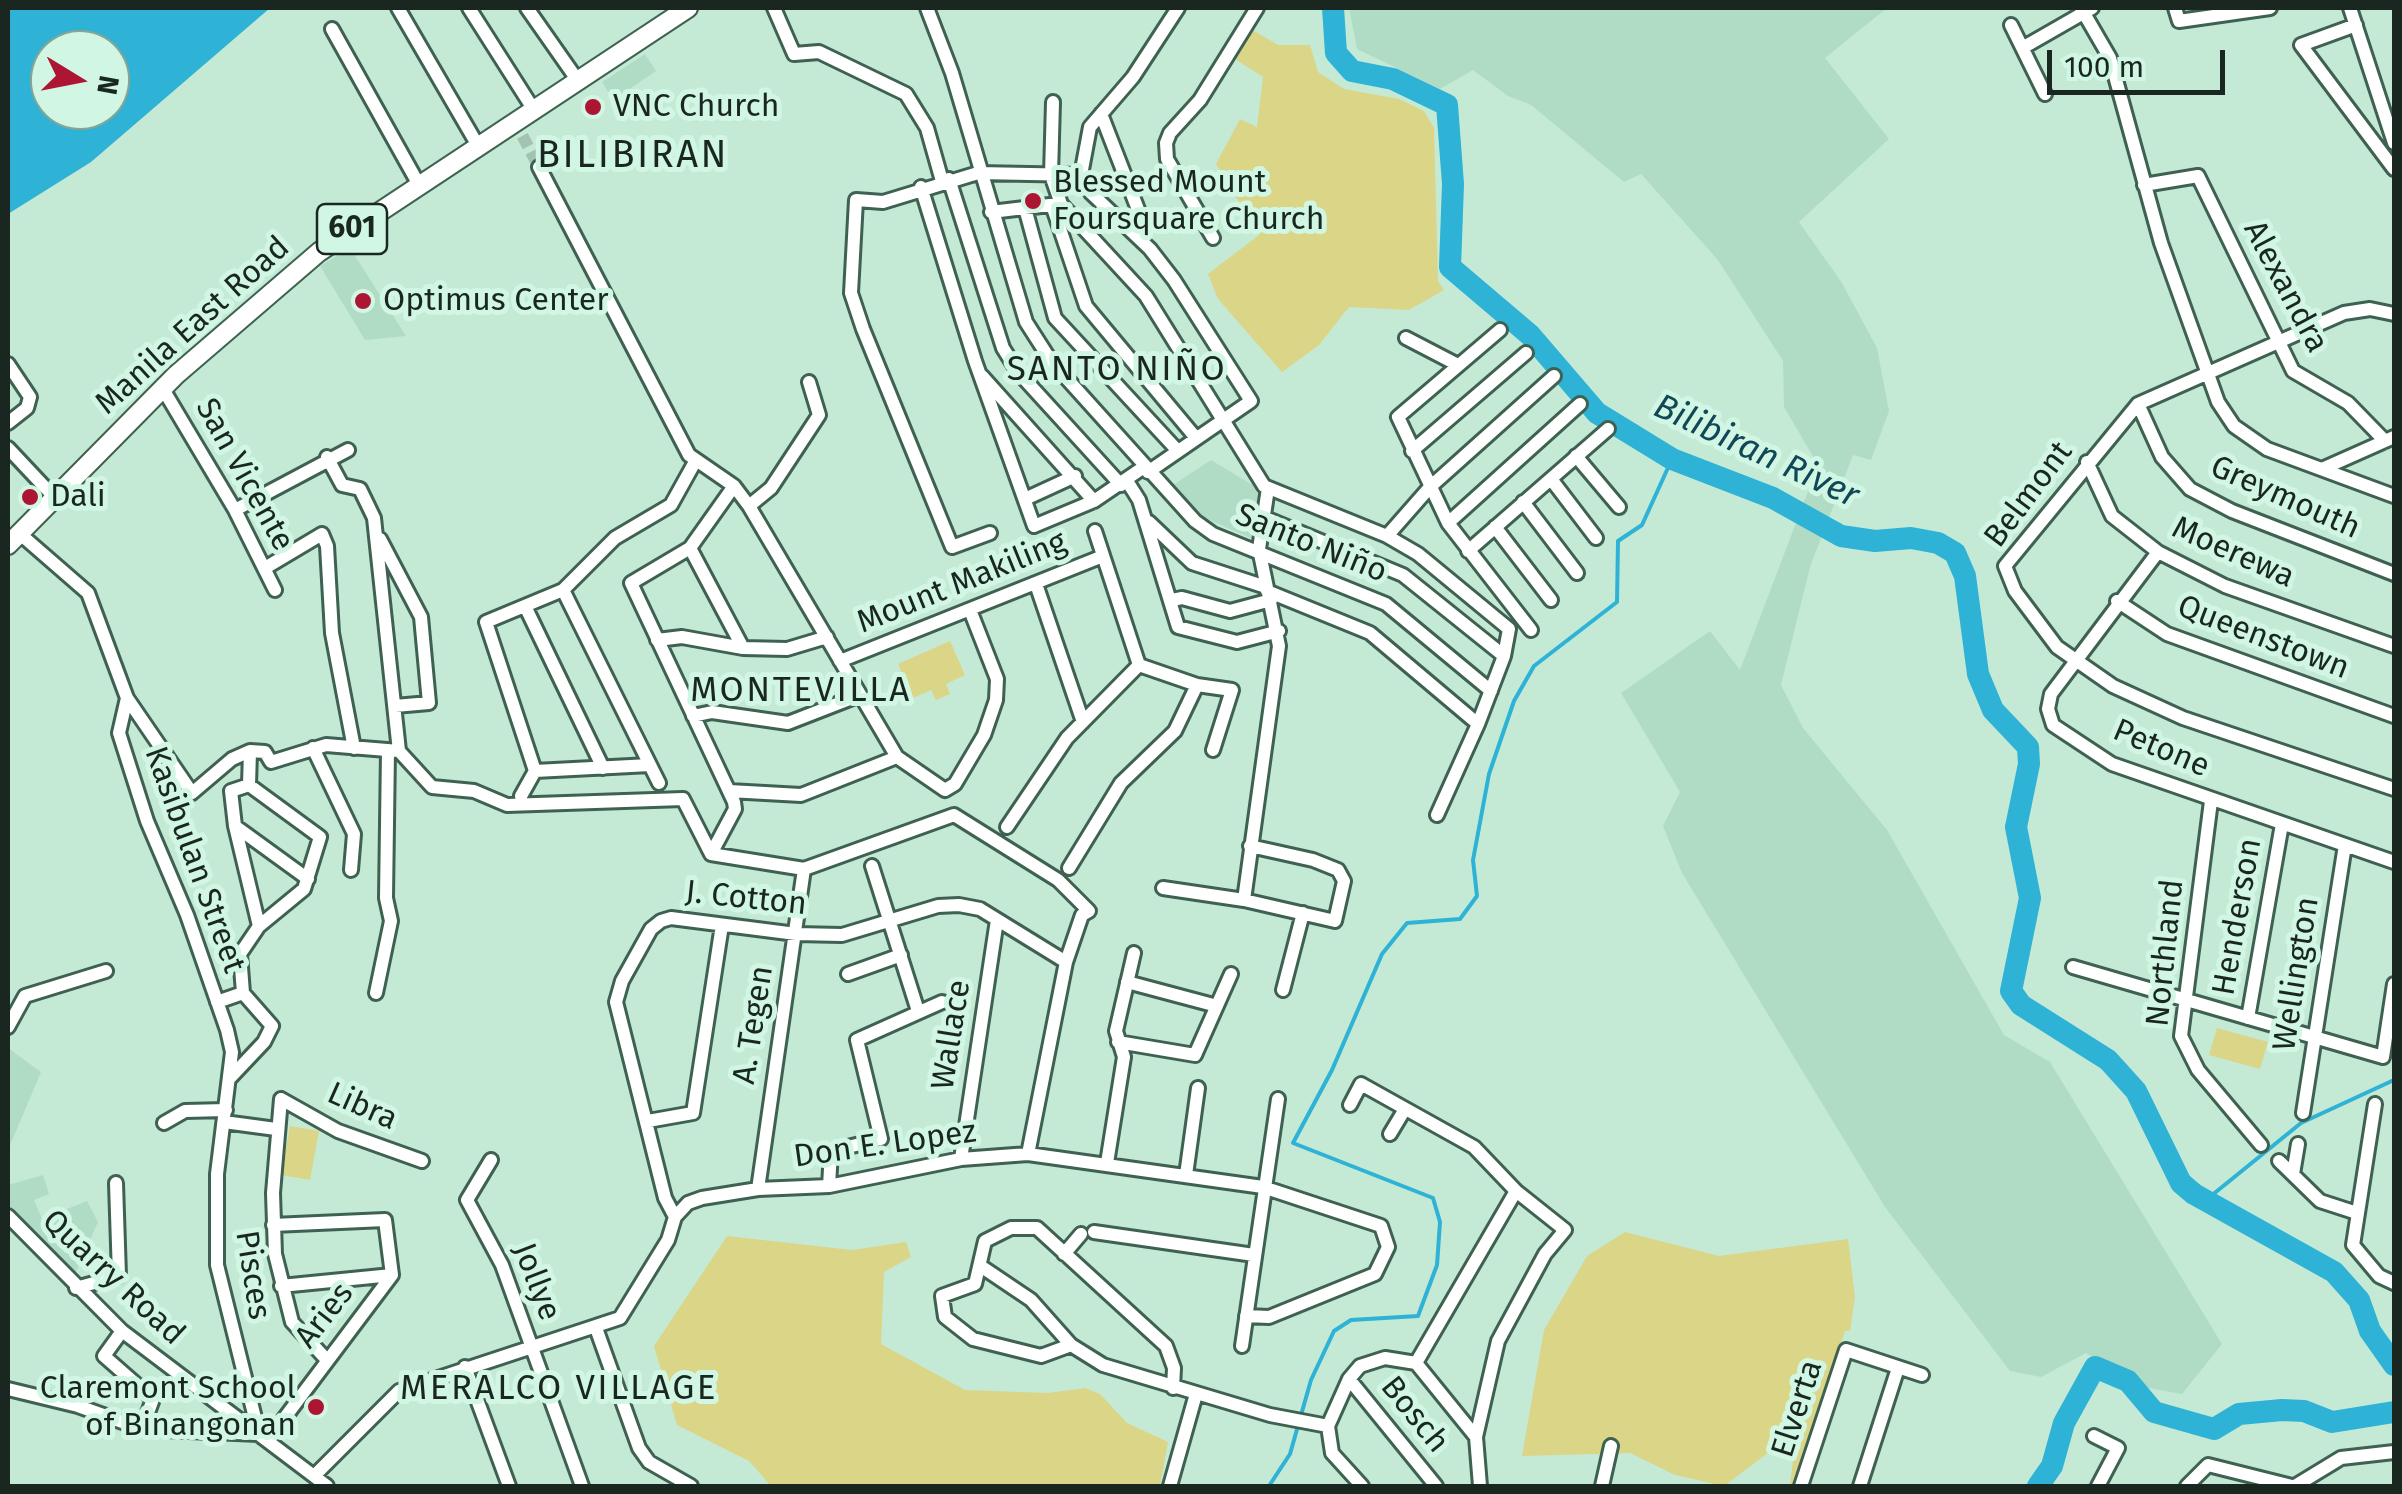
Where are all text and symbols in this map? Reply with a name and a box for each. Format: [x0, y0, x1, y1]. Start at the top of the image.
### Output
north arrow [30, 30, 130, 130]
scale bar [2052, 30, 2230, 92]
text: 100 m [2064, 49, 2144, 85]
text: N [90, 73, 126, 97]
place label: VNC Church [613, 88, 779, 126]
marker: VNC Church [582, 96, 604, 118]
district label: BILIBIRAN [537, 133, 729, 179]
place label: Blessed Mount Foursquare Church [1053, 164, 1325, 239]
marker: Blessed Mount Foursquare Church [1022, 190, 1044, 212]
road number: 601 [317, 204, 387, 254]
street label: Alexandra [2234, 215, 2336, 359]
street label: Manila East Road [88, 229, 298, 423]
place label: Optimus Center [383, 282, 609, 320]
marker: Optimus Center [352, 290, 374, 312]
district label: SANTO NIÑO [1007, 349, 1227, 391]
water label: Bilibiran River [1647, 386, 1865, 518]
street label: San Vicente [186, 392, 302, 558]
street label: Belmont [1977, 434, 2081, 556]
street label: Greymouth [2204, 448, 2366, 548]
place label: Dali [50, 478, 106, 516]
marker: Dali [19, 486, 41, 508]
street label: Santo Niño [1230, 496, 1392, 592]
street label: Moerewa [2166, 509, 2300, 597]
street label: Mount Makiling [852, 524, 1072, 642]
street label: Queenstown [2172, 588, 2354, 688]
district label: MONTEVILLA [690, 670, 912, 712]
street label: Petone [2107, 712, 2215, 786]
street label: Kasibulan Street [135, 742, 253, 978]
street label: Henderson [2205, 835, 2271, 999]
street label: J. Cotton [683, 874, 809, 924]
street label: Northland [2139, 878, 2193, 1028]
street label: Wellington [2266, 894, 2328, 1054]
street label: A. Tegen [726, 963, 782, 1087]
street label: Wallace [924, 977, 980, 1093]
street label: Libra [321, 1075, 403, 1139]
street label: Don E. Lopez [791, 1113, 979, 1177]
street label: Quarry Road [34, 1202, 192, 1354]
street label: Pisces [226, 1228, 278, 1322]
street label: Jollye [504, 1238, 568, 1326]
street label: Aries [288, 1276, 362, 1356]
street label: Elverta [1764, 1355, 1832, 1463]
district label: MERALCO VILLAGE [400, 1368, 718, 1410]
street label: Bosch [1372, 1369, 1456, 1461]
place label: Claremont School of Binangonan [40, 1370, 296, 1445]
marker: Claremont School of Binangonan [305, 1396, 327, 1418]

